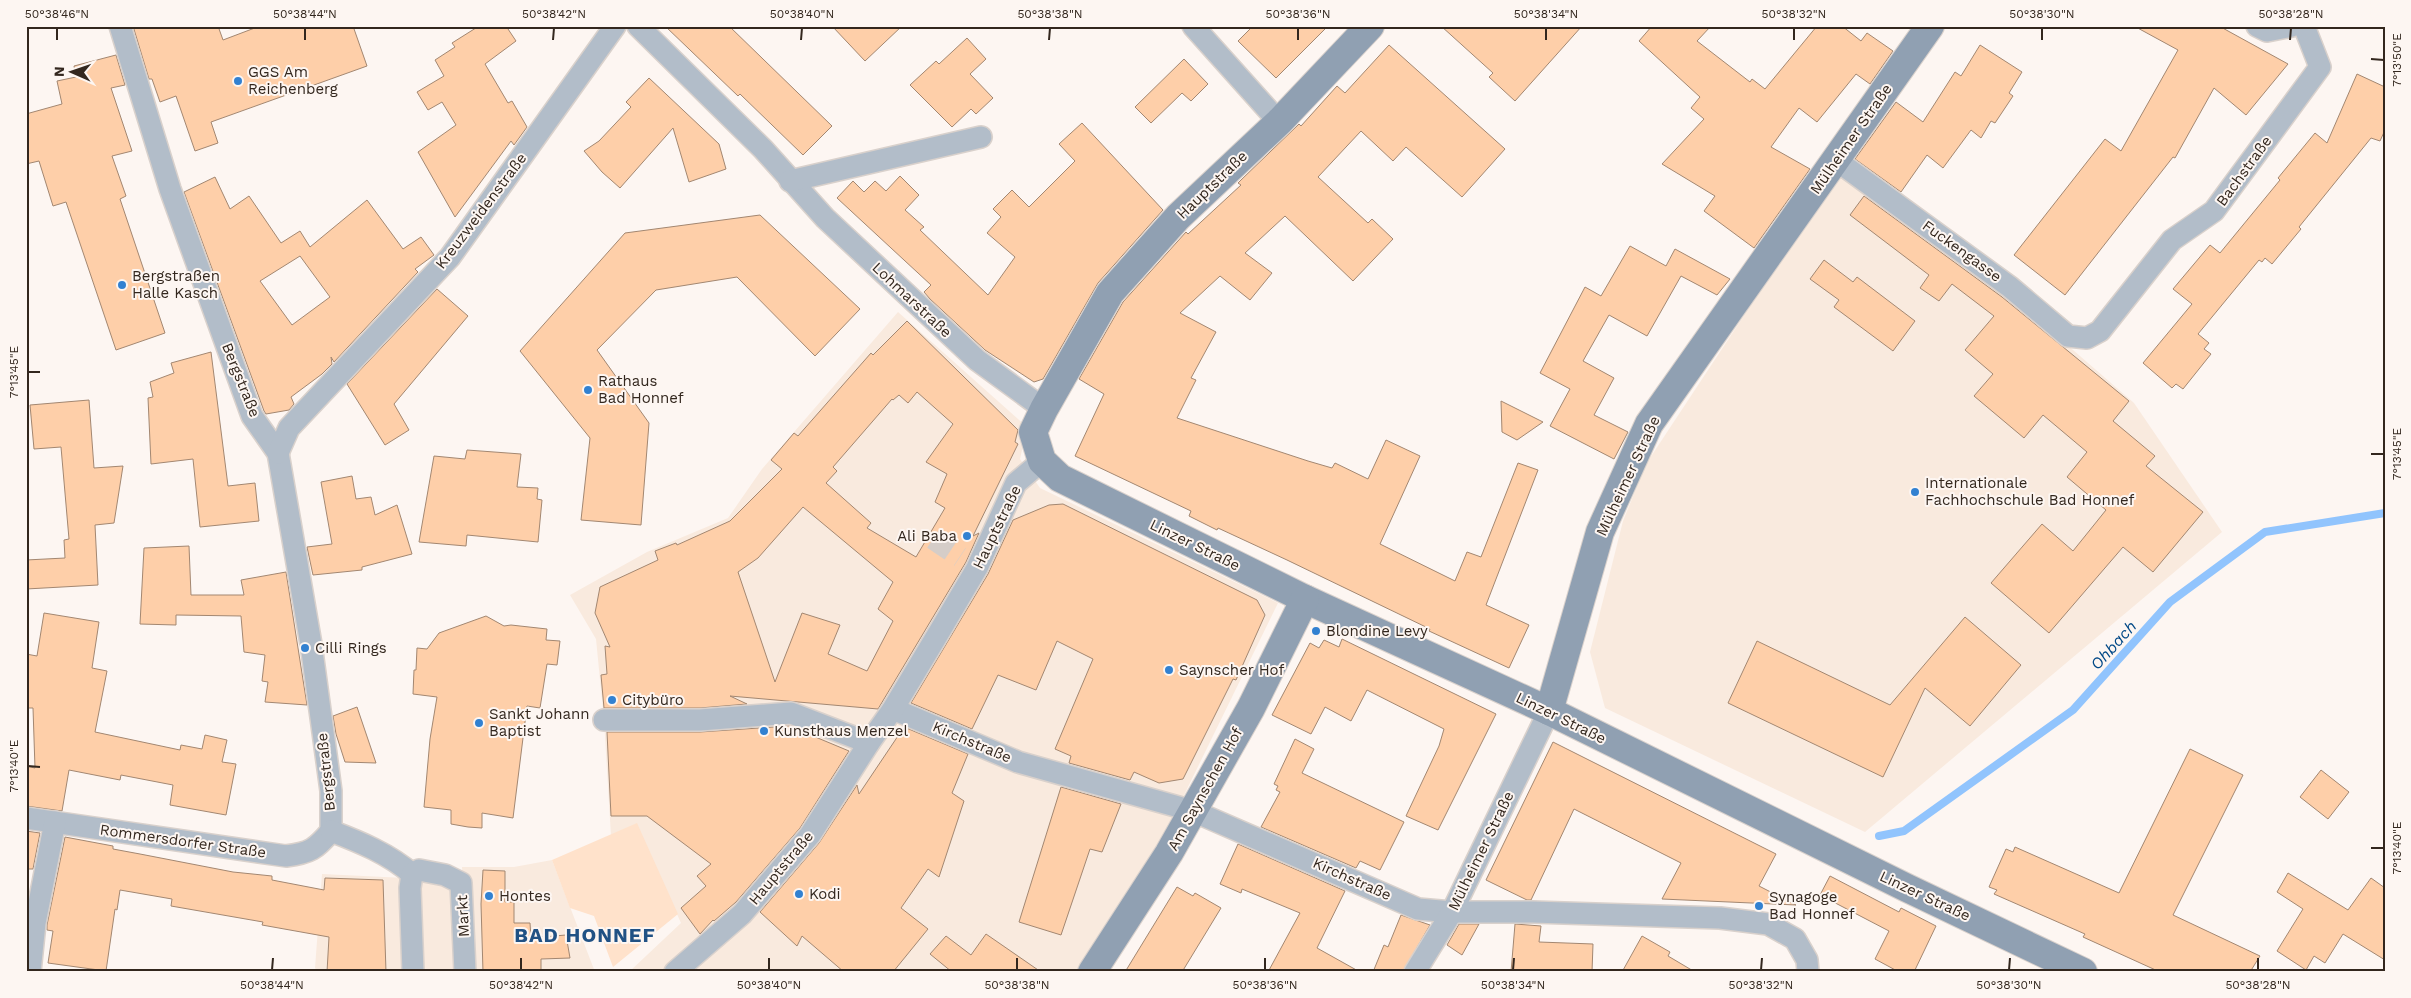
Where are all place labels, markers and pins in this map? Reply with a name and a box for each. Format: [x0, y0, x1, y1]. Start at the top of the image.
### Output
place label: GGS Am Reichenberg [248, 63, 338, 98]
marker: GGS Am Reichenberg [232, 75, 244, 87]
place label: Bergstraßen Halle Kasch [132, 267, 220, 302]
marker: Bergstraßen Halle Kasch [116, 279, 128, 291]
place label: Rathaus Bad Honnef [598, 372, 684, 407]
marker: Rathaus Bad Honnef [582, 384, 594, 396]
place label: Internationale Fachhochschule Bad Honnef [1925, 474, 2135, 509]
marker: Internationale Fachhochschule Bad Honnef [1909, 486, 1921, 498]
place label: Ali Baba [897, 527, 958, 545]
marker: Ali Baba [961, 530, 973, 542]
place label: Blondine Levy [1326, 622, 1428, 640]
marker: Blondine Levy [1310, 625, 1322, 637]
place label: Cilli Rings [315, 639, 387, 657]
marker: Cilli Rings [299, 642, 311, 654]
place label: Saynscher Hof [1179, 661, 1284, 679]
marker: Saynscher Hof [1163, 664, 1175, 676]
place label: Citybüro [622, 691, 684, 709]
marker: Citybüro [606, 694, 618, 706]
place label: Sankt Johann Baptist [489, 705, 590, 740]
marker: Sankt Johann Baptist [473, 717, 485, 729]
place label: Kunsthaus Menzel [774, 722, 908, 740]
marker: Kunsthaus Menzel [758, 725, 770, 737]
place label: Kodi [809, 885, 841, 903]
place label: Hontes [499, 887, 551, 905]
marker: Kodi [793, 888, 805, 900]
place label: Synagoge Bad Honnef [1769, 888, 1855, 923]
marker: Hontes [483, 890, 495, 902]
marker: Synagoge Bad Honnef [1753, 900, 1765, 912]

